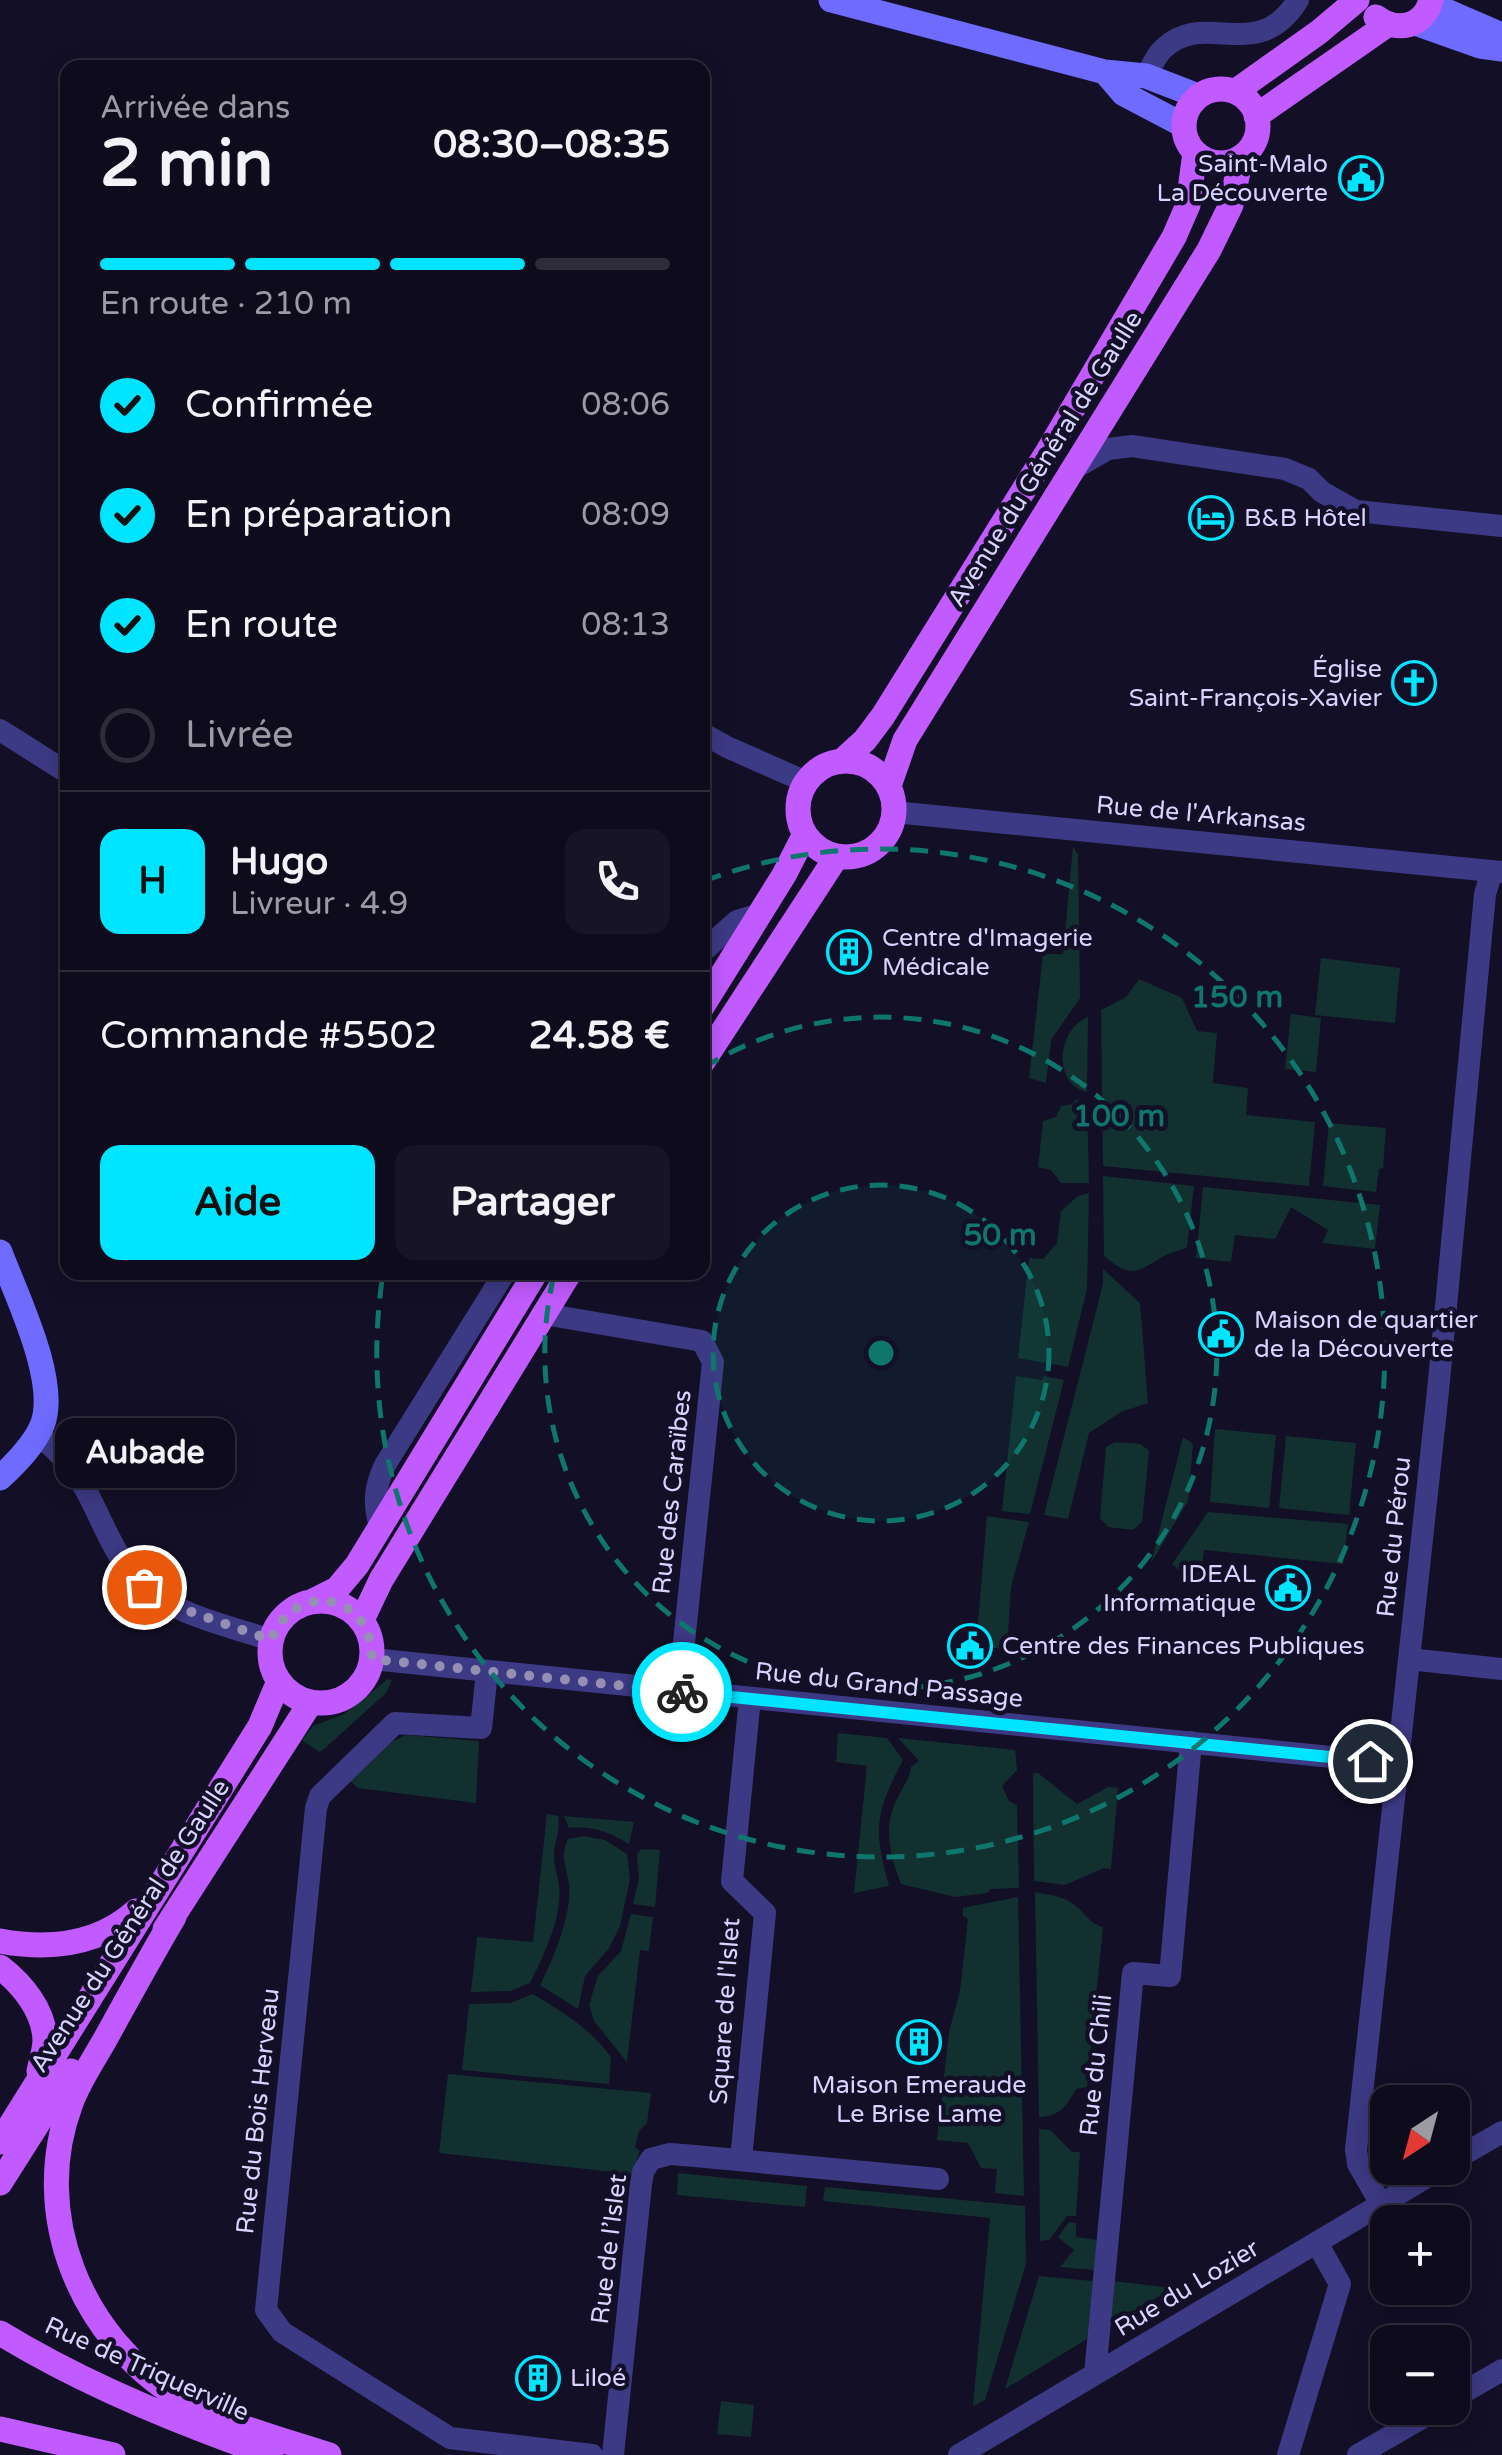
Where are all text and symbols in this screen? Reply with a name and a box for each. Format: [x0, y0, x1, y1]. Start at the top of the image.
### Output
text: Arrivée dans [100, 89, 290, 127]
text: 08:30–08:35 [433, 122, 670, 168]
text: 2 min [100, 125, 273, 204]
place label: Saint-Malo La Découverte [1157, 149, 1328, 208]
public building icon: Saint-Malo La Découverte [1338, 155, 1384, 201]
text: En route · 210 m [100, 285, 352, 323]
street label: Avenue du Général de Gaulle [941, 305, 1149, 613]
icon: check [100, 378, 155, 433]
text: Confirmée [185, 382, 373, 428]
text: 08:06 [581, 386, 670, 424]
icon: check [100, 488, 155, 543]
text: En préparation [185, 492, 452, 538]
hotel icon: B&B Hôtel [1188, 495, 1234, 541]
text: 08:09 [581, 496, 670, 534]
place label: B&B Hôtel [1244, 503, 1367, 533]
icon: check [100, 598, 155, 653]
text: En route [185, 602, 338, 648]
text: 08:13 [581, 606, 670, 644]
place label: Église Saint-François-Xavier [1129, 654, 1382, 713]
church icon: Église Saint-François-Xavier [1391, 660, 1437, 706]
text: Livrée [185, 712, 294, 758]
street label: Rue de l'Arkansas [1095, 790, 1307, 838]
button: phone [565, 829, 670, 934]
text: Hugo [230, 839, 328, 885]
text: H [138, 858, 167, 904]
text: Livreur · 4.9 [230, 885, 408, 923]
place label: Centre d'Imagerie Médicale [882, 923, 1093, 982]
building icon: Centre d'Imagerie Médicale [826, 929, 872, 975]
text: 150 m [1191, 979, 1283, 1016]
text: Commande #5502 [100, 1013, 437, 1059]
text: 24.58 € [529, 1013, 670, 1059]
text: 100 m [1073, 1098, 1165, 1135]
button: Aide [100, 1145, 375, 1260]
button: Partager [395, 1145, 670, 1260]
text: 50 m [963, 1217, 1037, 1254]
place label: Maison de quartier de la Découverte [1254, 1305, 1478, 1364]
public building icon: Maison de quartier de la Découverte [1198, 1311, 1244, 1357]
centre of rings [863, 1335, 899, 1371]
street label: Rue des Caraïbes [646, 1388, 698, 1596]
callout: Aubade [54, 1417, 234, 1487]
text: Aubade [85, 1434, 205, 1472]
street label: Rue du Pérou [1371, 1455, 1417, 1619]
pin [102, 1545, 187, 1630]
place label: IDEAL Informatique [1103, 1559, 1257, 1618]
icon: bag [117, 1560, 172, 1615]
public building icon: IDEAL Informatique [1265, 1565, 1311, 1611]
public building icon: Centre des Finances Publiques [947, 1623, 993, 1669]
place label: Centre des Finances Publiques [1002, 1631, 1365, 1661]
courier [632, 1642, 732, 1742]
street label: Rue du Grand Passage [753, 1656, 1025, 1714]
icon: bike [655, 1665, 710, 1720]
pin [1328, 1719, 1413, 1804]
icon: home [1343, 1734, 1398, 1789]
street label: Avenue du Général de Gaulle [24, 1774, 236, 2078]
street label: Square de l'Islet [704, 1916, 747, 2105]
street label: Rue du Bois Herveau [230, 1987, 286, 2235]
street label: Rue du Chili [1074, 1993, 1118, 2137]
building icon: Maison Emeraude Le Brise Lame [896, 2019, 942, 2065]
place label: Maison Emeraude Le Brise Lame [812, 2070, 1026, 2129]
north arrow [1370, 2085, 1470, 2185]
map controls [1370, 2085, 1470, 2425]
street label: Rue de l’Islet [585, 2172, 633, 2326]
button: + [1370, 2205, 1470, 2305]
street label: Rue du Lozier [1109, 2233, 1265, 2343]
street label: Rue de Triquerville [40, 2310, 254, 2428]
button: − [1370, 2325, 1470, 2425]
building icon: Liloé [515, 2355, 561, 2401]
place label: Liloé [570, 2363, 626, 2393]

